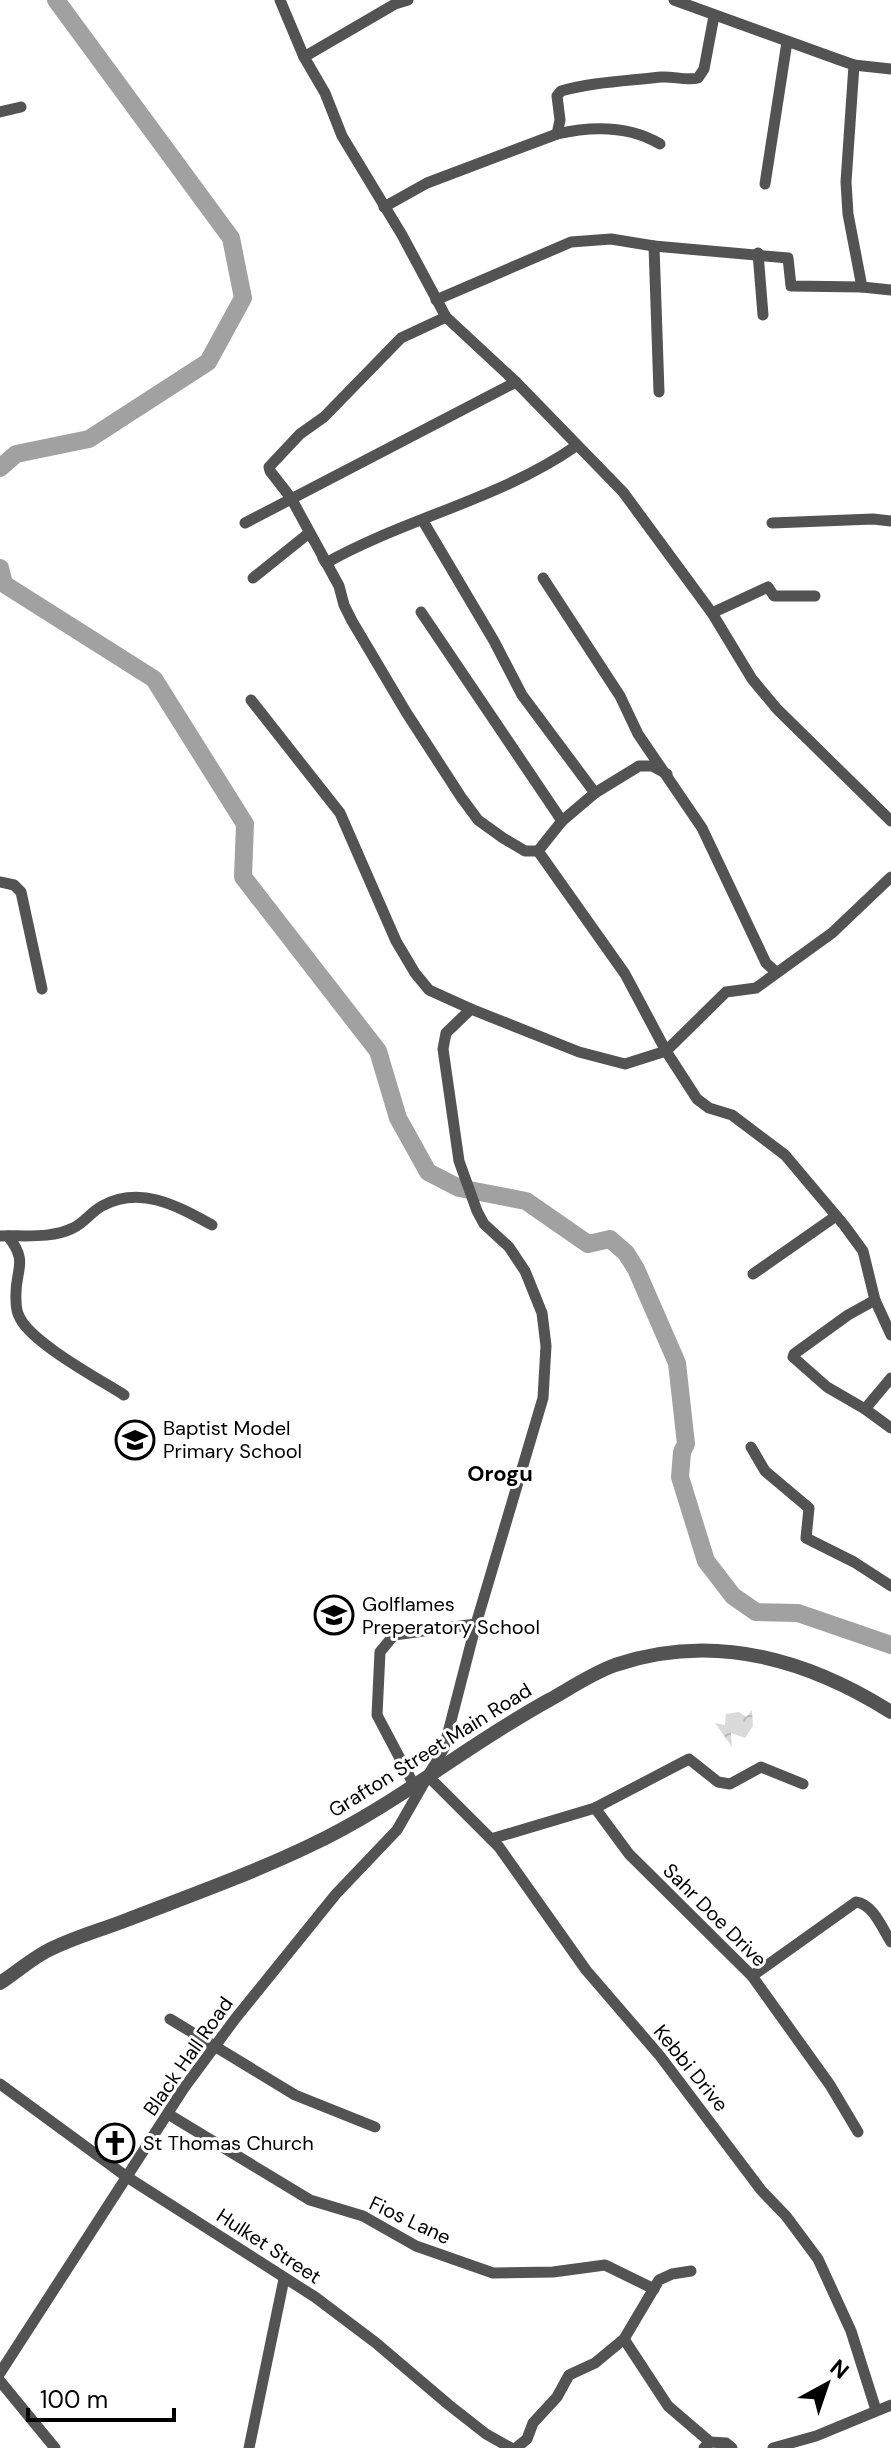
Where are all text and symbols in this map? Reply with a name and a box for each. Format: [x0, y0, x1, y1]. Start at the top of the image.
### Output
place label: Baptist Model Primary School [163, 1415, 302, 1464]
school or university icon: Baptist Model Primary School [114, 1419, 156, 1461]
district label: Orogu [467, 1459, 533, 1488]
place label: Golflames Preperatory School [362, 1591, 540, 1640]
school or university icon: Golflames Preperatory School [313, 1594, 355, 1636]
street label: Grafton Street Main Road [324, 1677, 536, 1823]
street label: Sahr Doe Drive [658, 1858, 772, 1972]
street label: Black Hall Road [137, 1991, 239, 2121]
street label: Kebbi Drive [648, 2019, 734, 2117]
church icon: St Thomas Church [94, 2122, 136, 2164]
place label: St Thomas Church [143, 2130, 314, 2156]
street label: Fios Lane [365, 2190, 455, 2250]
street label: Hulket Street [212, 2202, 326, 2290]
north arrow [787, 2344, 867, 2424]
text: N [824, 2353, 855, 2385]
scale bar [28, 2372, 174, 2422]
text: 100 m [40, 2384, 108, 2415]

